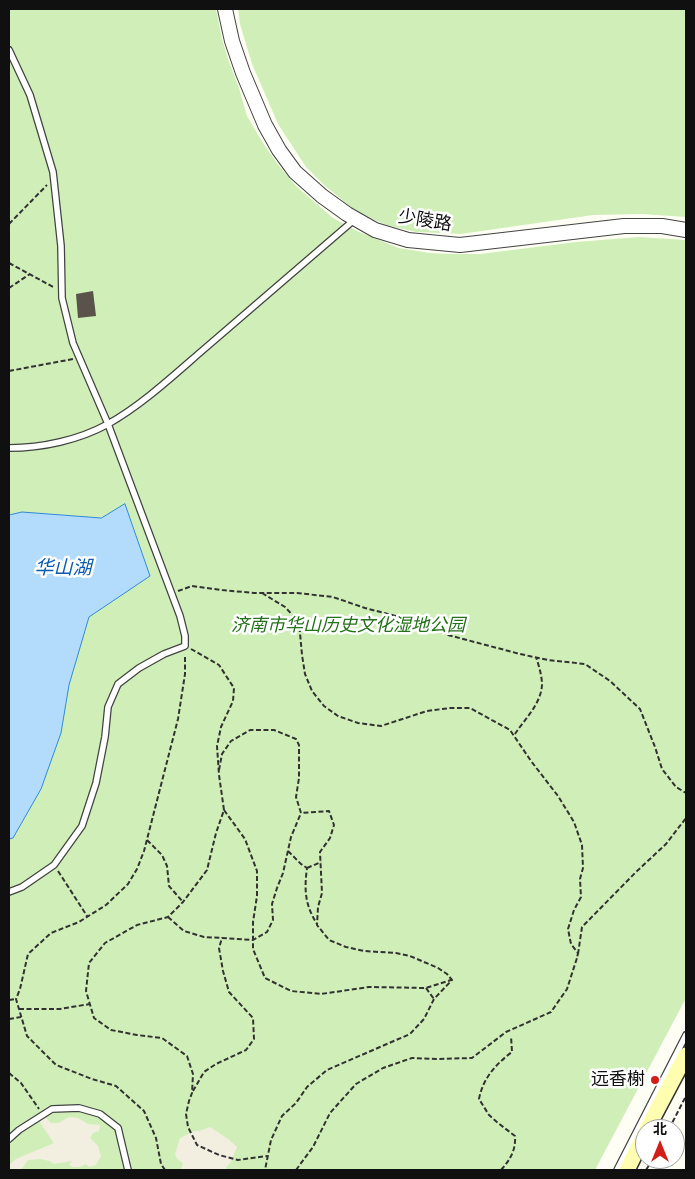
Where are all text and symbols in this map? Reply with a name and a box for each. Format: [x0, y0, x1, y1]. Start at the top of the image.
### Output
street label: 少陵路 [397, 206, 453, 236]
water label: 华山湖 [35, 558, 91, 580]
park label: 济南市华山历史文化湿地公园 [231, 615, 465, 637]
place label: 远香榭 [591, 1069, 645, 1091]
marker: 远香榭 [649, 1074, 661, 1086]
north arrow [635, 1119, 685, 1169]
text: 北 [653, 1121, 667, 1138]

